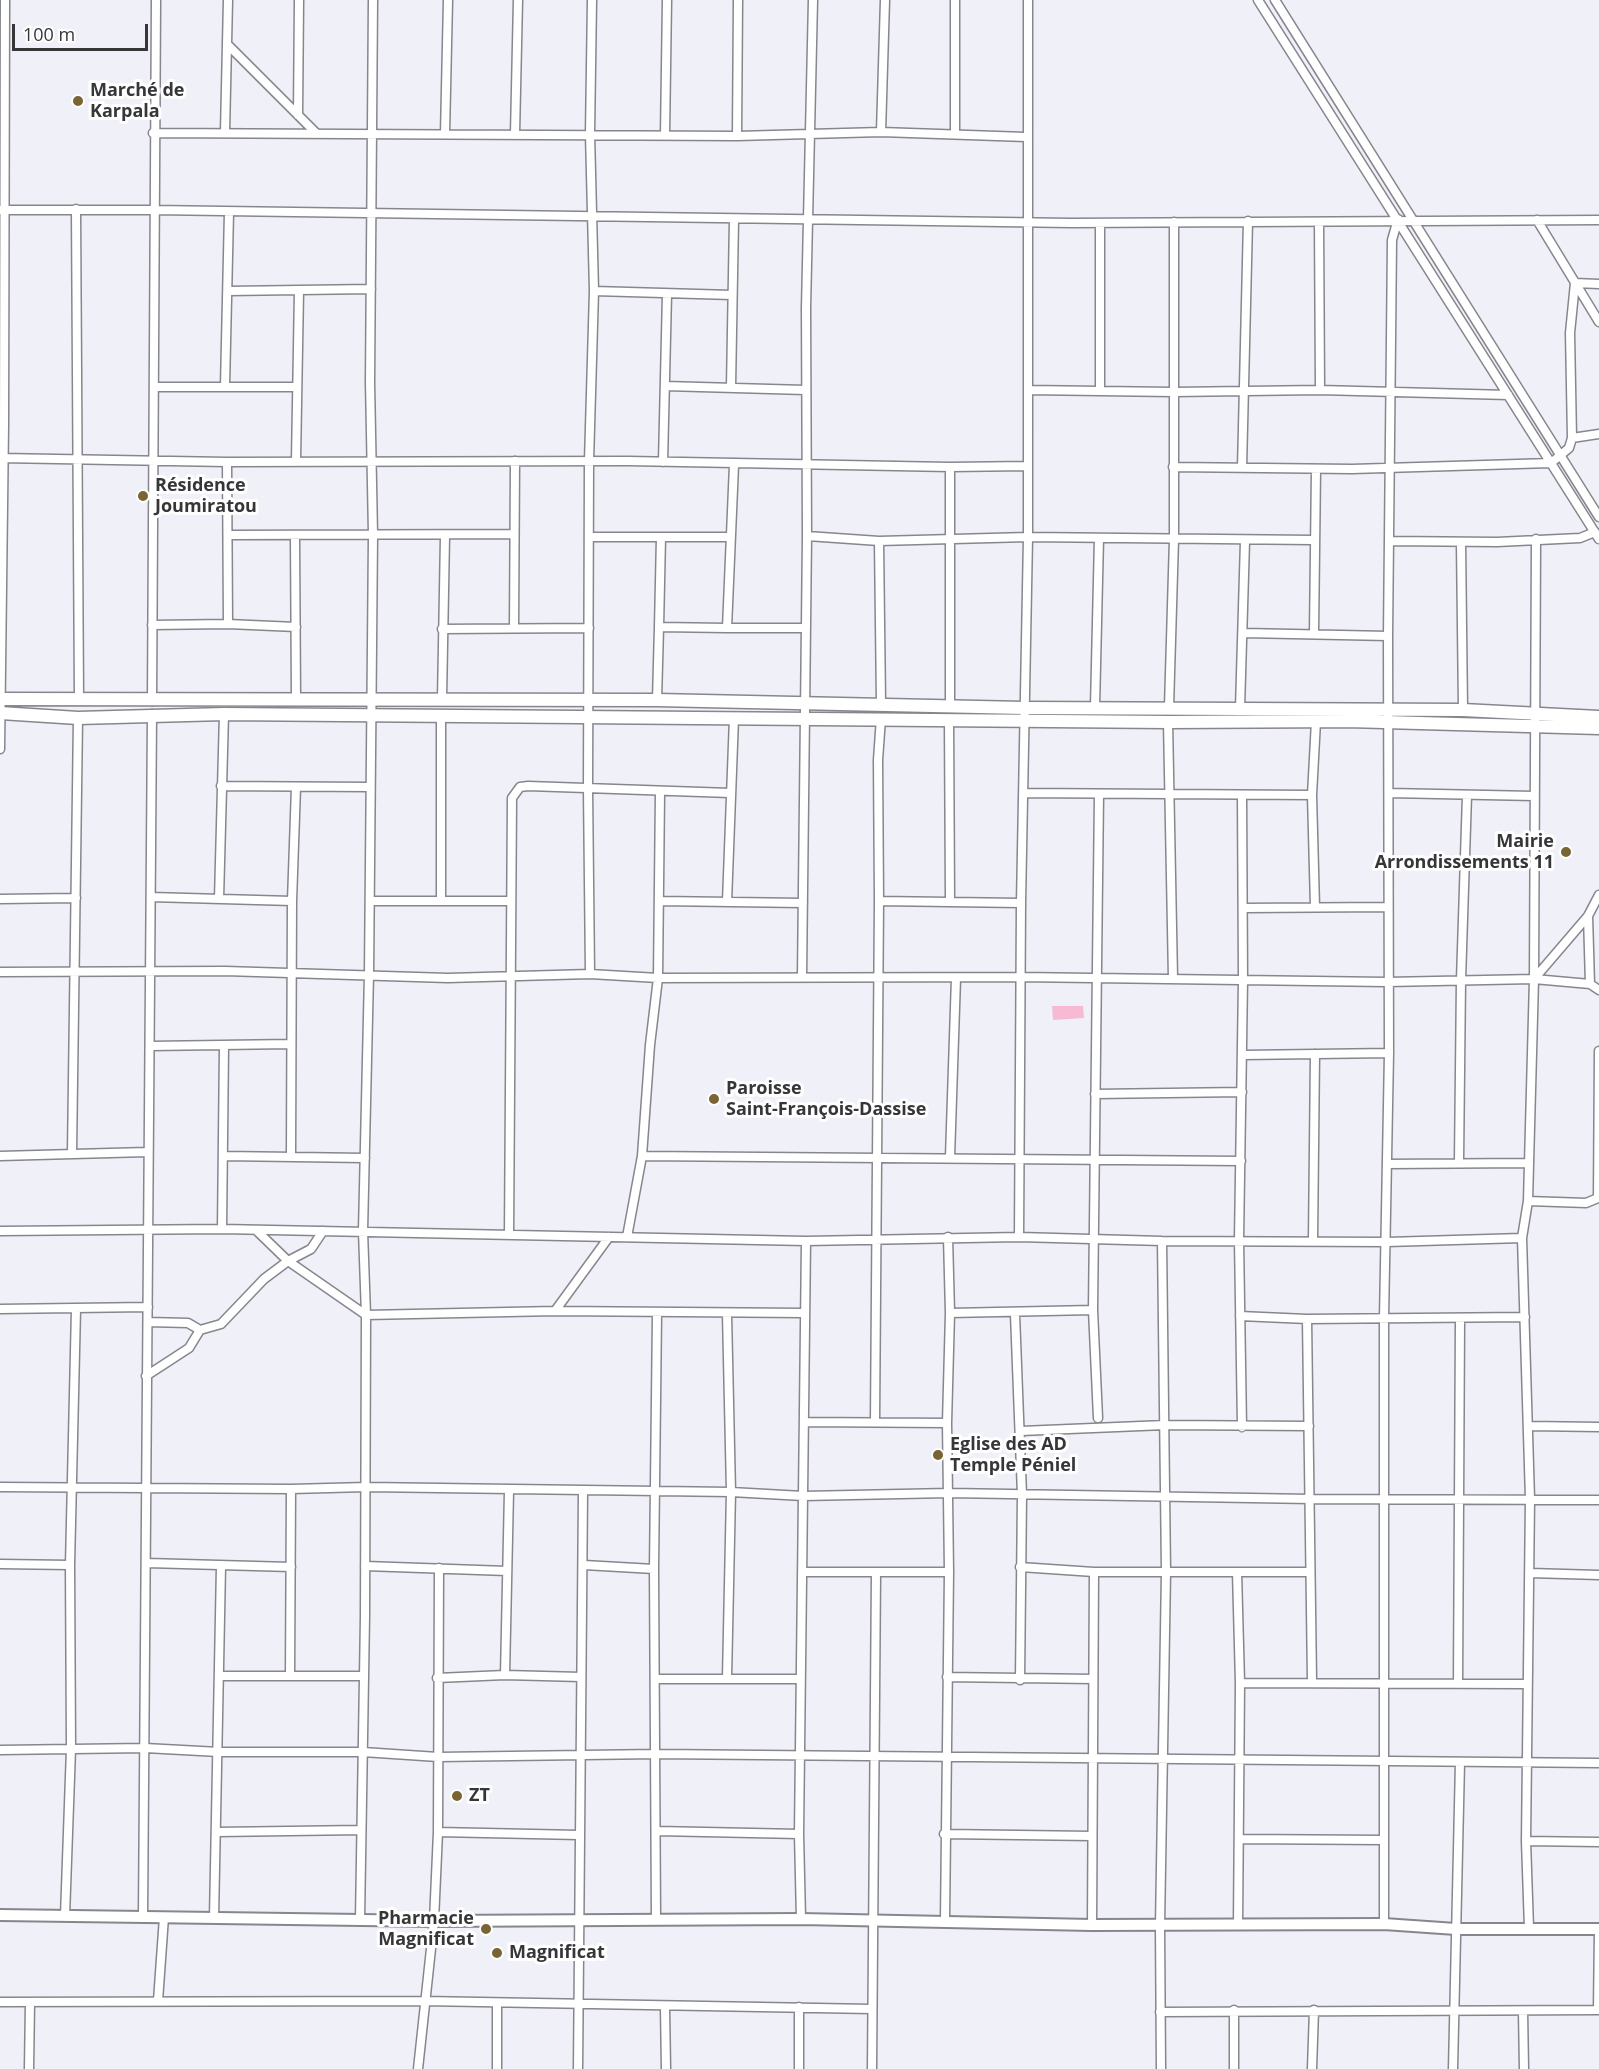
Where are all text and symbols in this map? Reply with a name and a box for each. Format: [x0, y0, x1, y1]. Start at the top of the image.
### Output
scale bar [15, 12, 152, 50]
text: 100 m [23, 22, 75, 46]
place label: Marché de Karpala [90, 80, 184, 122]
marker: Marché de Karpala [71, 94, 85, 108]
place label: Résidence Joumiratou [155, 475, 257, 518]
marker: Résidence Joumiratou [136, 489, 150, 503]
place label: Mairie Arrondissements 11 [1375, 831, 1554, 874]
marker: Mairie Arrondissements 11 [1559, 845, 1573, 859]
place label: Paroisse Saint-François-Dassise [726, 1078, 926, 1120]
marker: Paroisse Saint-François-Dassise [707, 1092, 721, 1106]
place label: Eglise des AD Temple Péniel [950, 1434, 1076, 1476]
marker: Eglise des AD Temple Péniel [931, 1448, 945, 1462]
place label: ZT [469, 1785, 490, 1807]
marker: ZT [450, 1789, 464, 1803]
place label: Pharmacie Magnificat [378, 1908, 474, 1950]
marker: Pharmacie Magnificat [479, 1922, 493, 1936]
place label: Magnificat [509, 1942, 605, 1964]
marker: Magnificat [490, 1946, 504, 1960]

